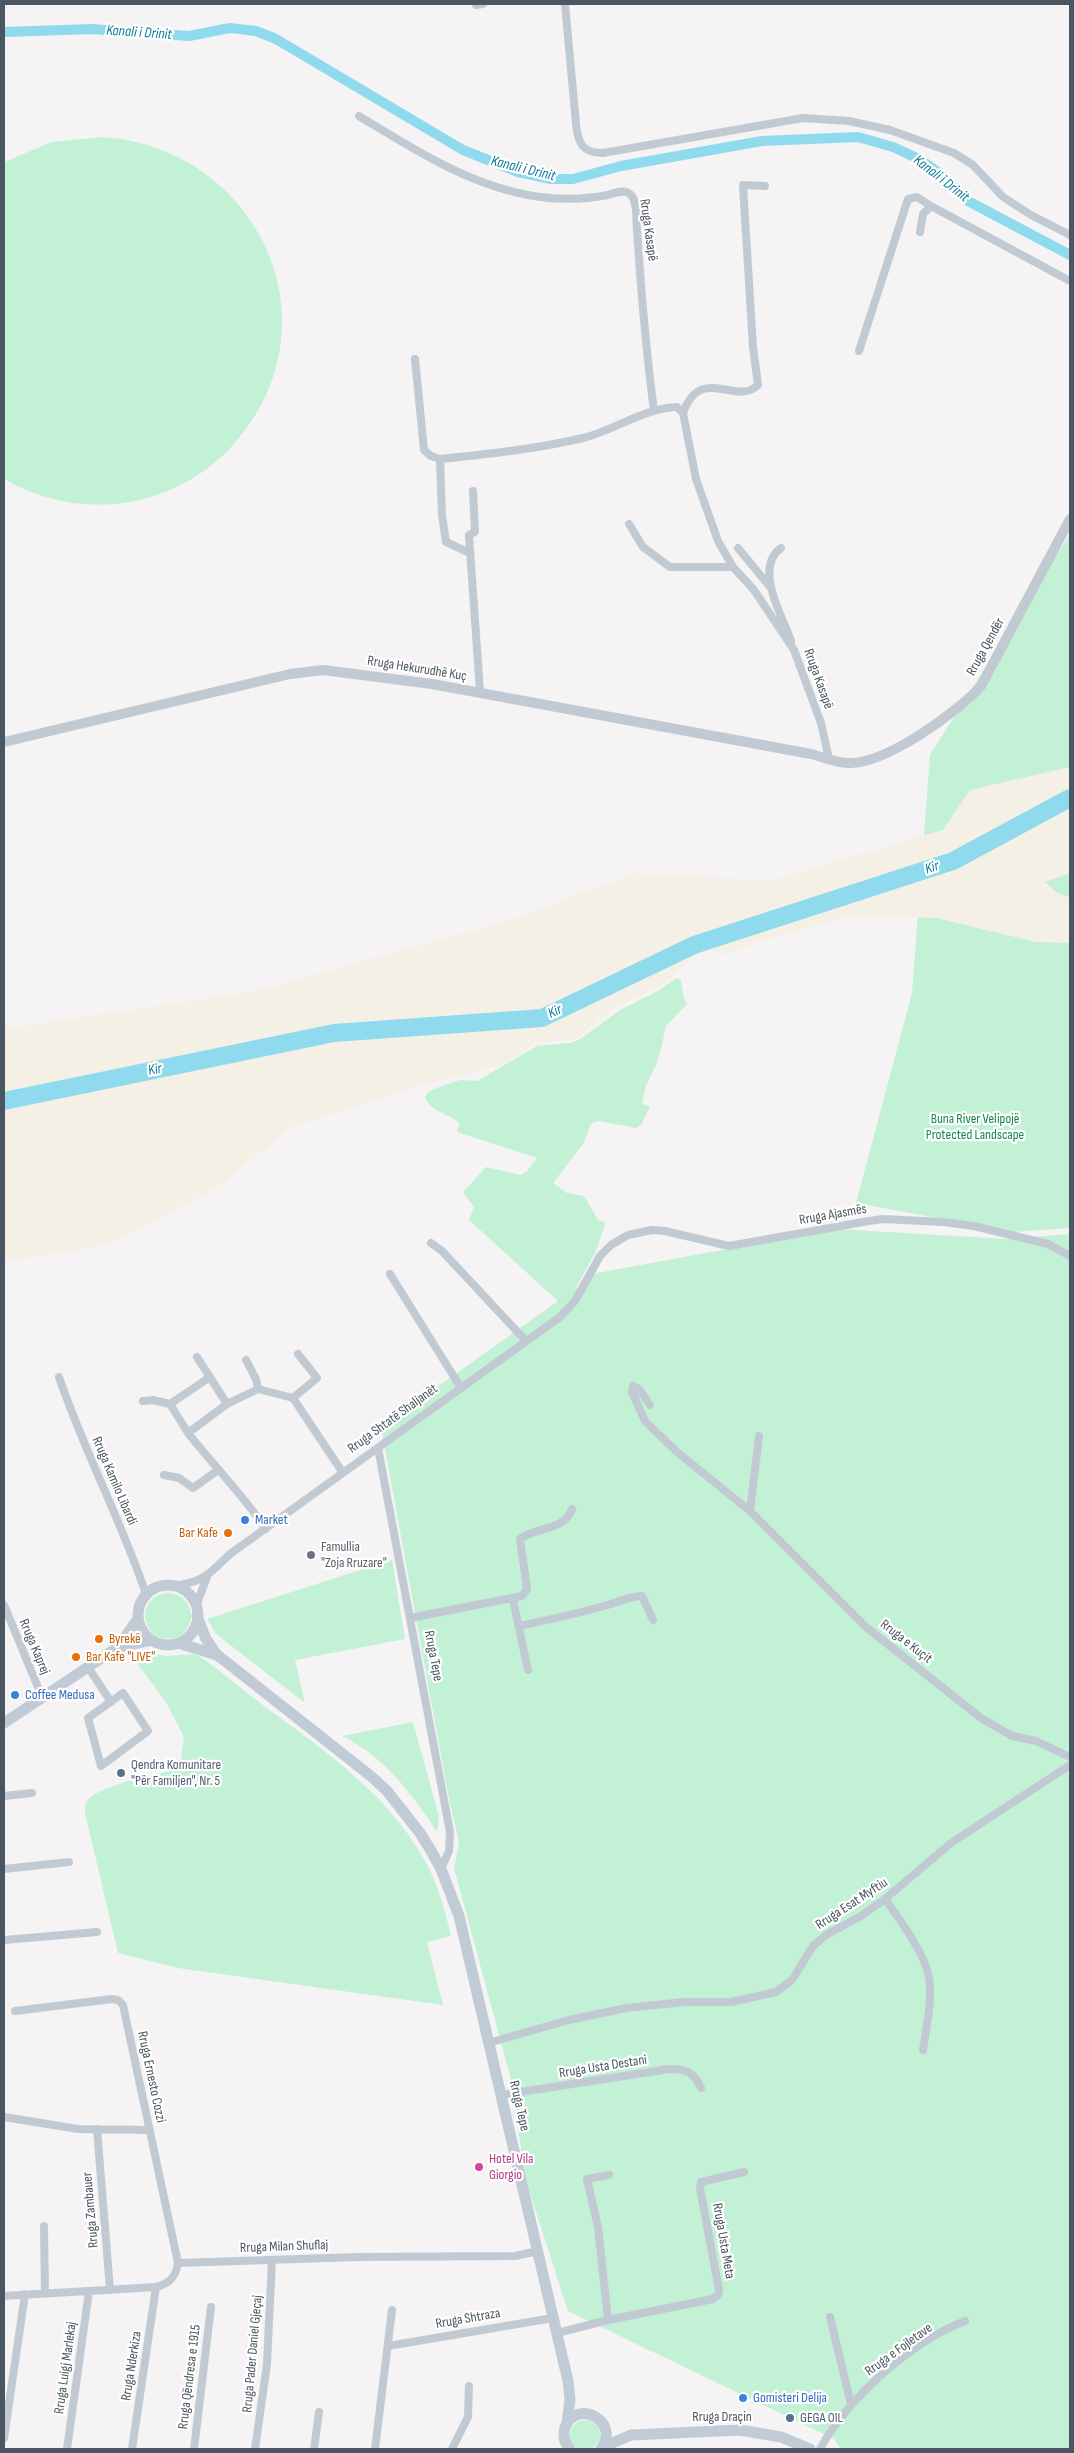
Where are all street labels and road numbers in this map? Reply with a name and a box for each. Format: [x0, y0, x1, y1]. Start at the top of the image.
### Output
street label: Rruga Kasapë [635, 198, 661, 262]
street label: Rruga Qendër [963, 615, 1009, 679]
street label: Rruga Kasapë [799, 647, 837, 711]
street label: Rruga Hekurudhë Kuç [366, 653, 468, 685]
street label: Rruga Ajasmës [798, 1201, 868, 1229]
street label: Rruga Shtatë Shaljanët [345, 1381, 441, 1457]
street label: Rruga Kamilo Libardi [88, 1434, 140, 1528]
street label: Rruga e Kuçit [877, 1616, 935, 1668]
street label: Rruga Kaprej [15, 1617, 53, 1677]
street label: Rruga Tepe [420, 1629, 446, 1683]
street label: Rruga Esat Myftiu [813, 1874, 891, 1934]
street label: Rruga Ernesto Cozzi [133, 2030, 169, 2124]
street label: Rruga Usta Destani [558, 2052, 648, 2082]
street label: Rruga Tepe [505, 2079, 533, 2133]
street label: Rruga Zambauer [79, 2171, 103, 2249]
street label: Rruga Usta Meta [708, 2202, 738, 2280]
street label: Rruga Milan Shuflaj [240, 2237, 328, 2257]
street label: Rruga Pader Daniel Gjeçaj [239, 2295, 267, 2413]
street label: Rruga Shtraza [434, 2305, 502, 2333]
street label: Rruga e Fojletave [862, 2320, 936, 2380]
street label: Rruga Luigj Marlekaj [51, 2321, 81, 2415]
street label: Rruga Qëndresa e 1915 [175, 2324, 205, 2430]
street label: Rruga Nderkiza [118, 2330, 146, 2402]
street label: Rruga Draçin [692, 2409, 752, 2425]

